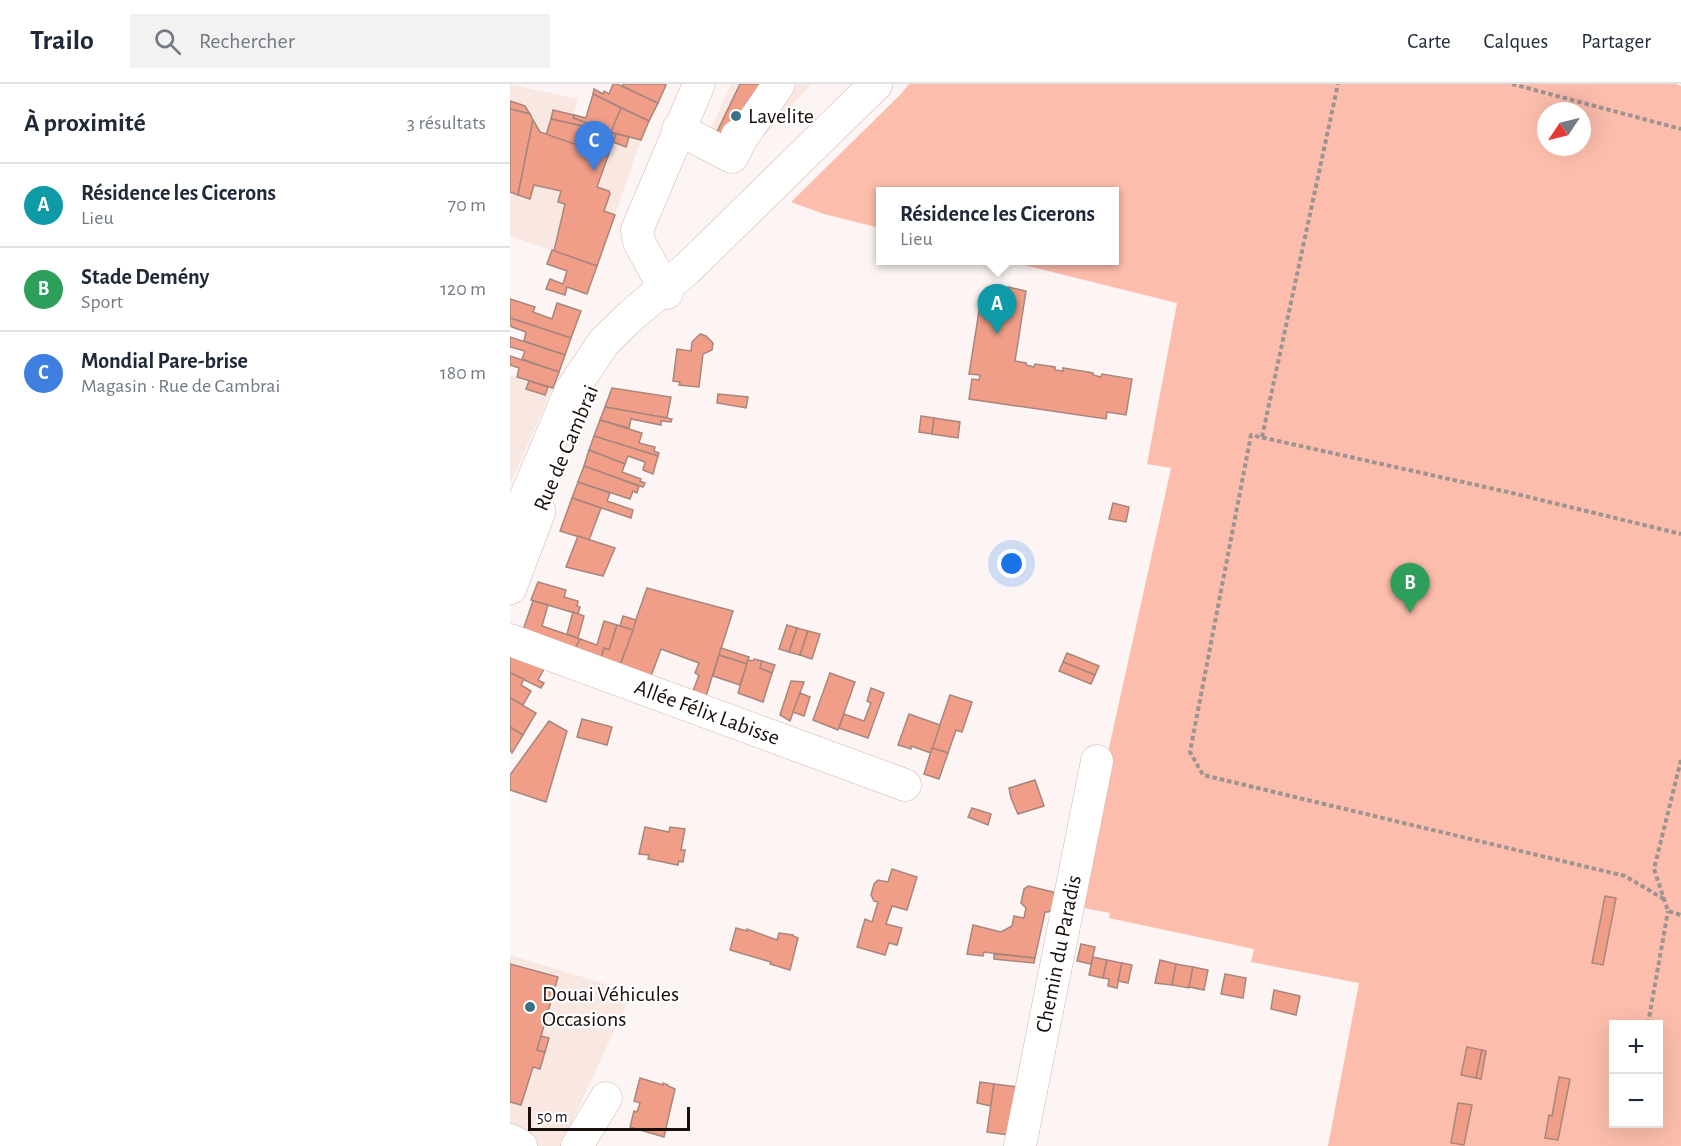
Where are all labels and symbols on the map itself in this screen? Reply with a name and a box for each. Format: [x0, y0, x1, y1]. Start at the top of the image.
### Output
north arrow [1537, 102, 1591, 156]
place label: Lavelite [748, 105, 814, 127]
marker: Lavelite [729, 109, 743, 123]
pin: C [574, 122, 614, 171]
pin: A [978, 284, 1016, 334]
street label: Rue de Cambrai [530, 382, 602, 514]
your location [997, 549, 1026, 578]
pin: B [1390, 564, 1430, 613]
street label: Allée Félix Labisse [632, 676, 783, 749]
street label: Chemin du Paradis [1032, 873, 1085, 1034]
place label: Douai Véhicules Occasions [542, 983, 679, 1030]
marker: Douai Véhicules Occasions [523, 1000, 537, 1014]
scale bar [528, 1104, 690, 1132]

